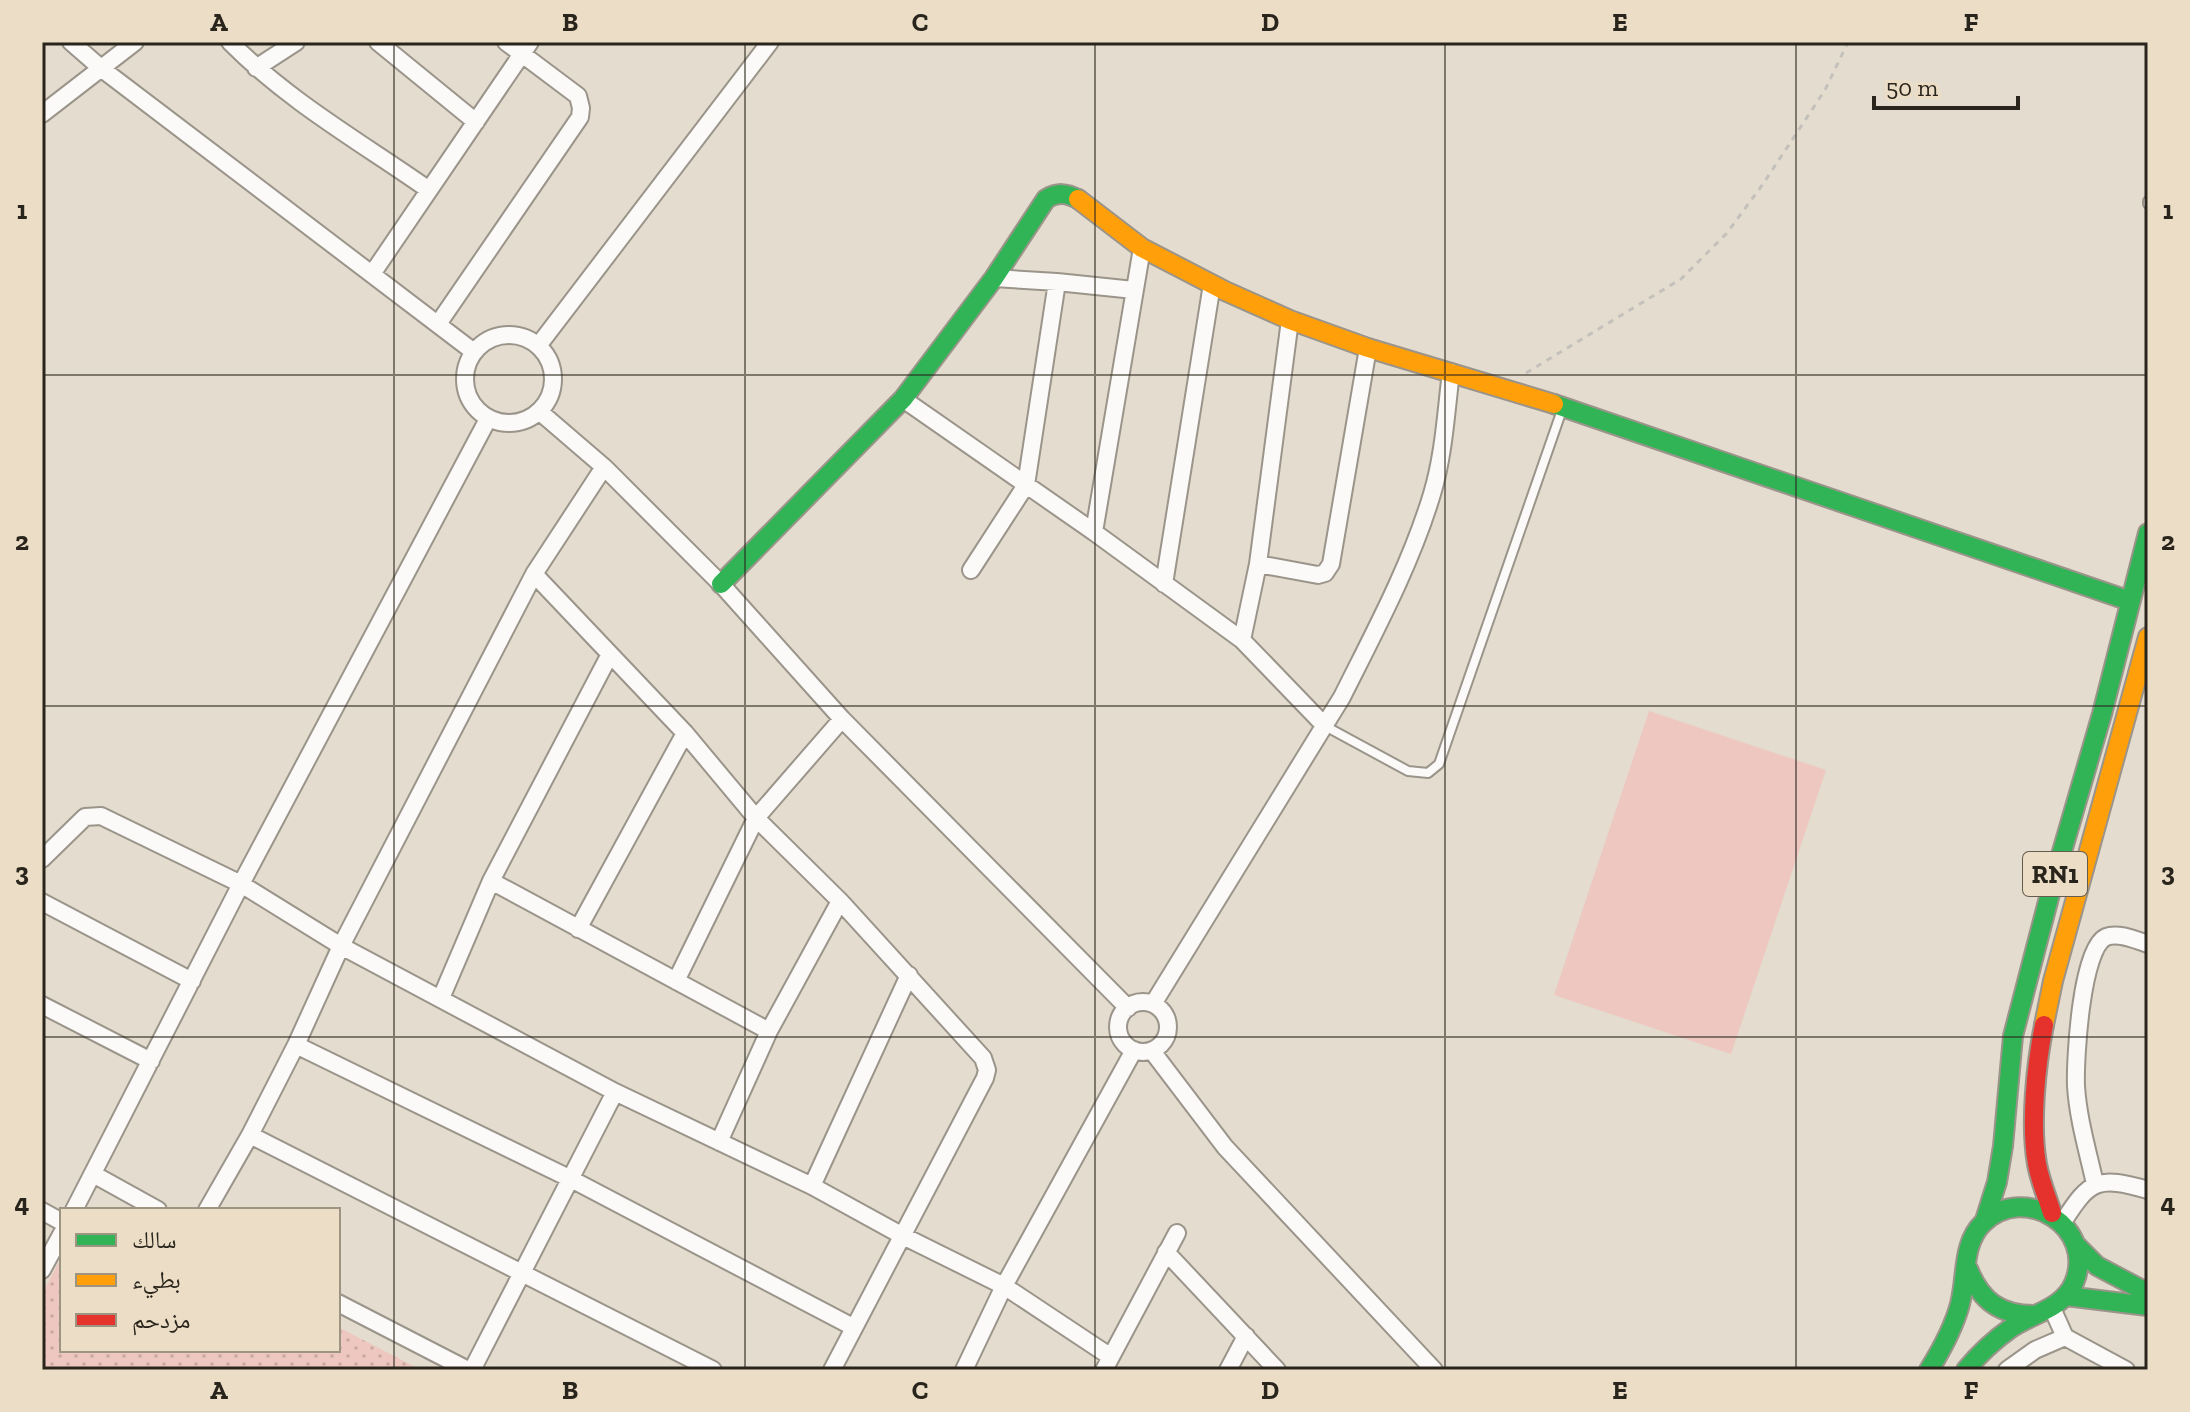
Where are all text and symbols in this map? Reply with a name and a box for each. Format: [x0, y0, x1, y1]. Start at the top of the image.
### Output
text: A [210, 6, 228, 38]
text: B [562, 6, 578, 38]
text: C [912, 6, 928, 38]
text: D [1261, 6, 1279, 38]
text: E [1612, 6, 1628, 38]
text: F [1964, 6, 1979, 38]
scale bar [1874, 60, 2018, 110]
text: 50 m [1886, 73, 1939, 102]
text: 1 [17, 194, 28, 226]
text: 1 [2163, 194, 2174, 226]
text: 2 [15, 525, 29, 557]
text: 2 [2161, 525, 2175, 557]
road number: RN1 [2023, 852, 2087, 896]
text: 3 [15, 856, 29, 888]
text: 3 [2161, 856, 2175, 888]
text: 4 [15, 1187, 30, 1219]
text: 4 [2161, 1187, 2176, 1219]
legend [60, 1208, 340, 1352]
text: سالك [132, 1225, 177, 1254]
text: بطيء [132, 1265, 181, 1299]
text: مزدحم [132, 1305, 191, 1336]
text: A [210, 1374, 228, 1406]
text: B [562, 1374, 578, 1406]
text: C [912, 1374, 928, 1406]
text: D [1261, 1374, 1279, 1406]
text: E [1612, 1374, 1628, 1406]
text: F [1964, 1374, 1979, 1406]

